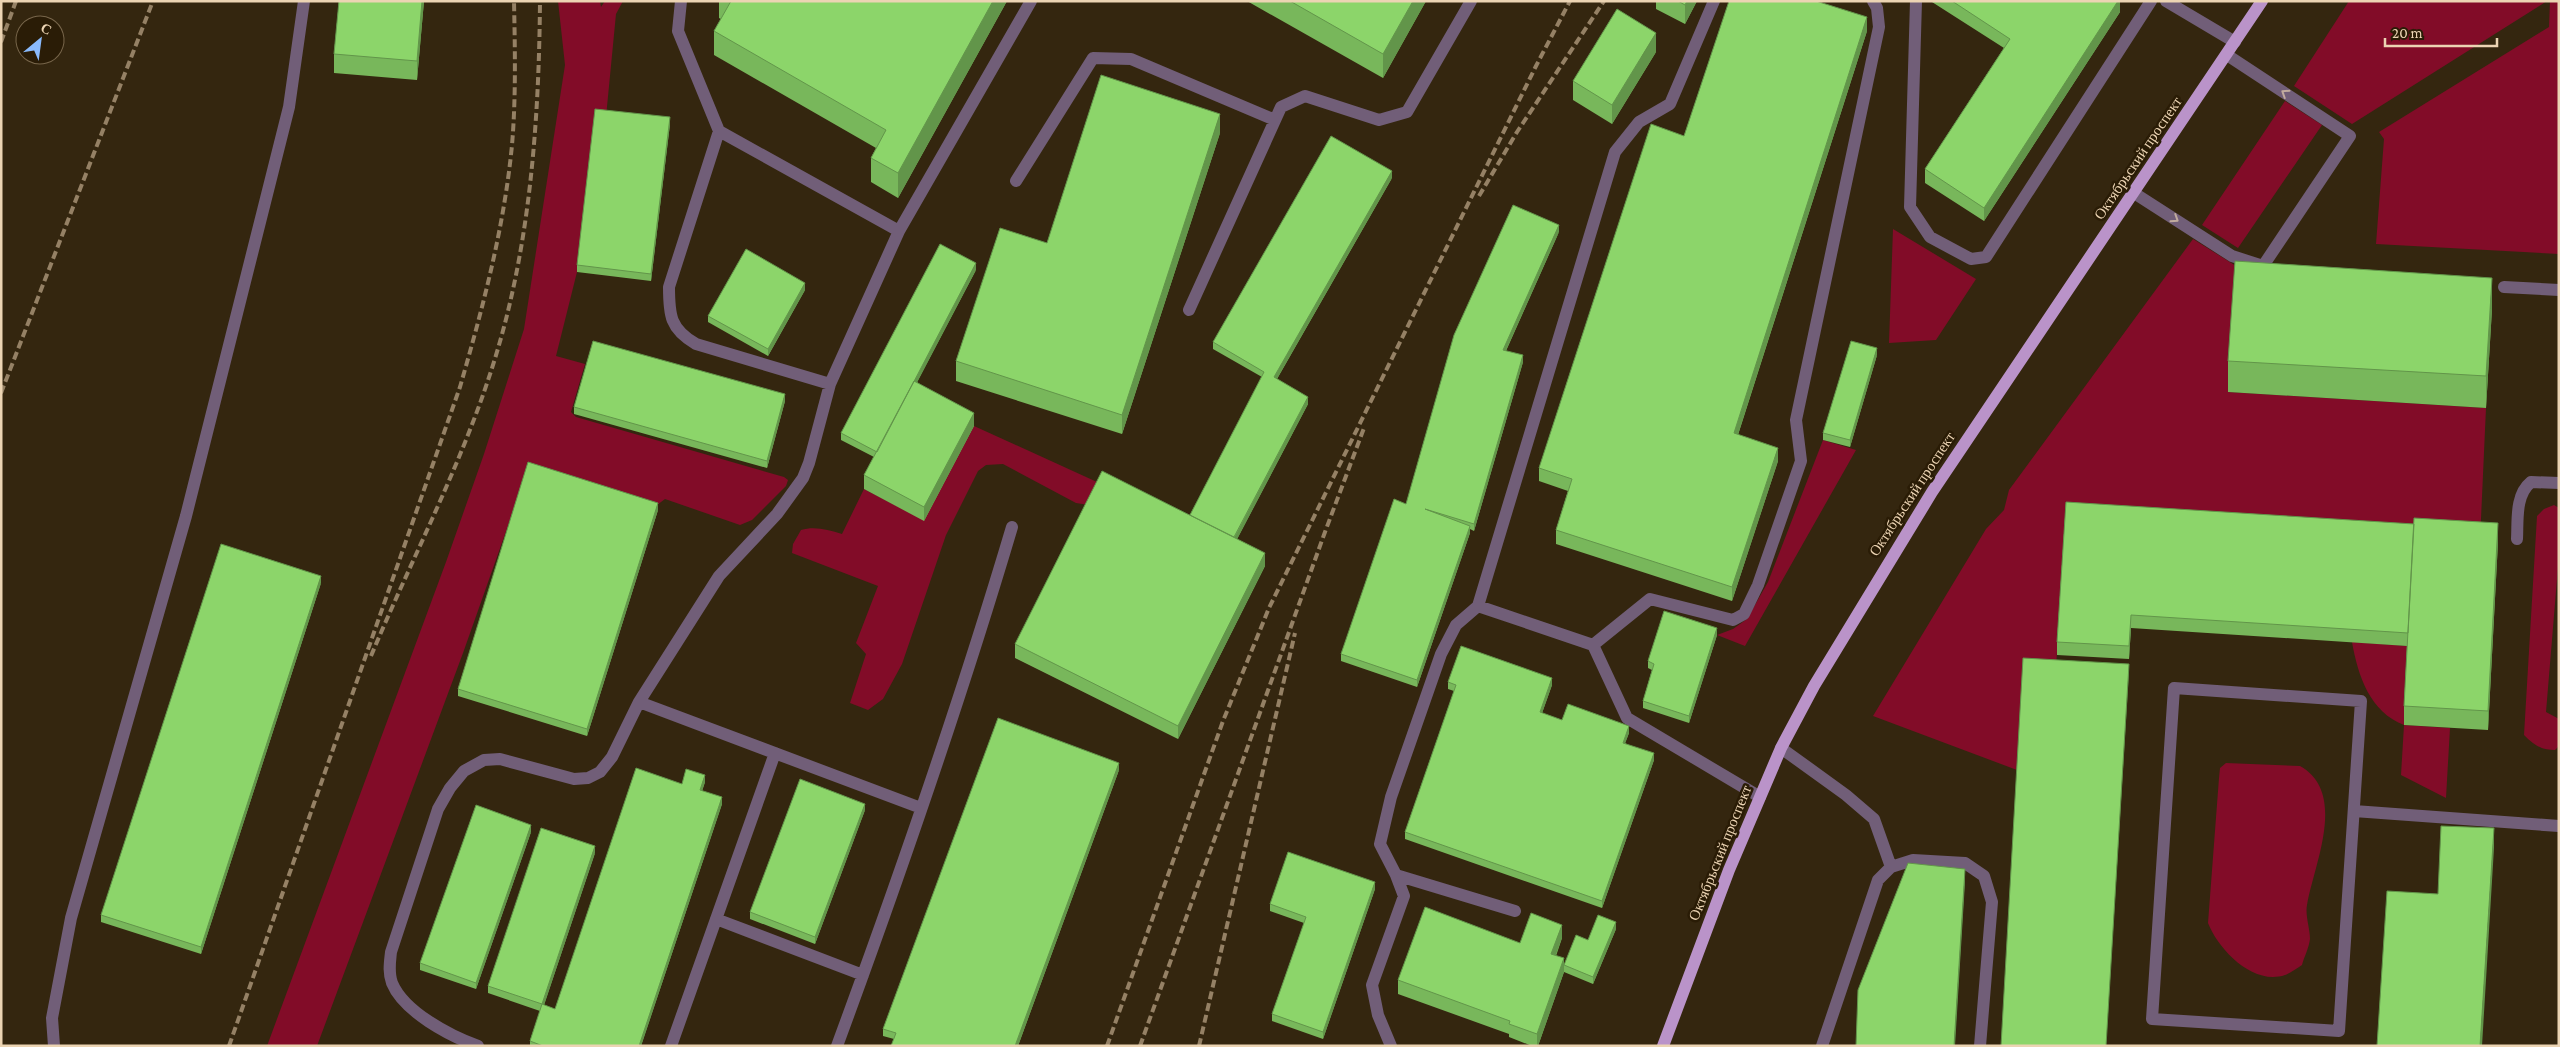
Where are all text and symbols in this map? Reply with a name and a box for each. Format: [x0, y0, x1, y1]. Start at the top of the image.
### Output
north arrow [15, 15, 65, 65]
scale bar [2385, 15, 2498, 47]
text: С [38, 19, 55, 38]
text: 20 m [2392, 25, 2423, 41]
one-way arrow [2281, 90, 2290, 99]
street label: Октябрьский проспект [2091, 93, 2185, 222]
one-way arrow [2169, 213, 2179, 222]
street label: Октябрьский проспект [1866, 429, 1958, 559]
street label: Октябрьский проспект [1686, 783, 1755, 923]

